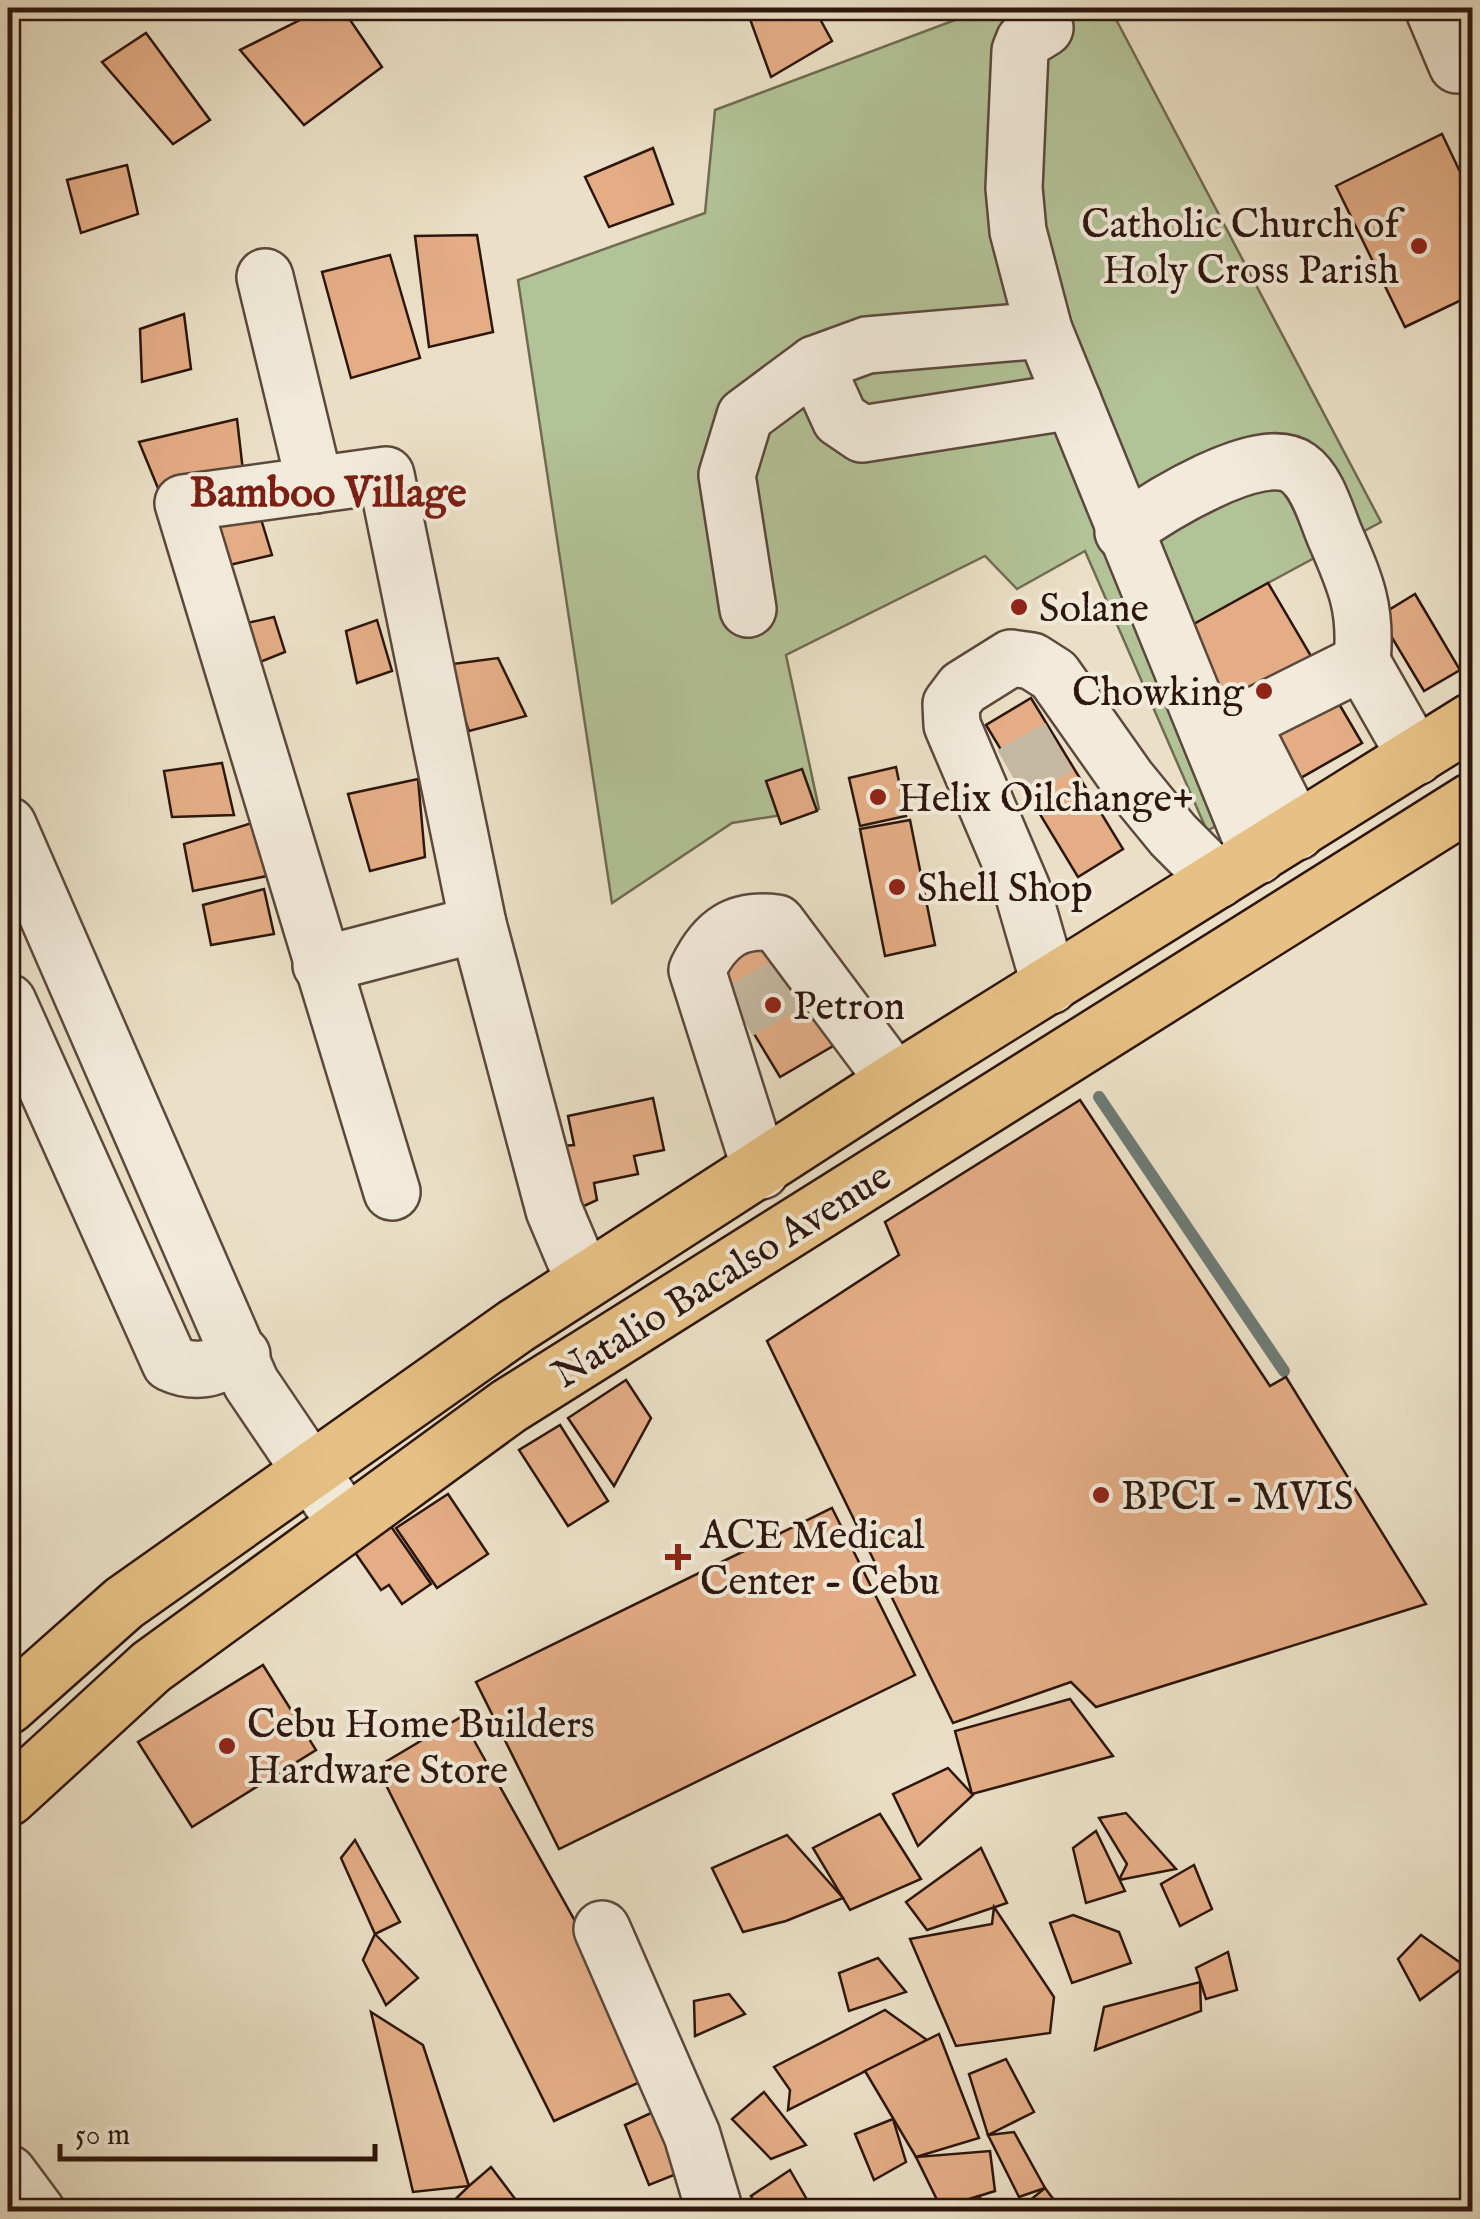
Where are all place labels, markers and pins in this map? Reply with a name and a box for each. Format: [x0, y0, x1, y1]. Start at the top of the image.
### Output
place label: Catholic Church of Holy Cross Parish [1081, 201, 1405, 298]
marker: Catholic Church of Holy Cross Parish [1408, 235, 1430, 257]
place label: Solane [1039, 585, 1149, 636]
marker: Solane [1008, 596, 1030, 618]
place label: Chowking [1072, 669, 1245, 720]
marker: Chowking [1253, 680, 1275, 702]
place label: Helix Oilchange+ [898, 775, 1194, 826]
marker: Helix Oilchange+ [867, 786, 889, 808]
place label: Shell Shop [917, 865, 1093, 916]
marker: Shell Shop [886, 876, 908, 898]
place label: Petron [793, 983, 905, 1034]
marker: Petron [762, 994, 784, 1016]
place label: BPCI - MVIS [1121, 1473, 1354, 1524]
marker: BPCI - MVIS [1090, 1484, 1112, 1506]
place label: ACE Medical Center - Cebu [699, 1512, 940, 1609]
marker: ACE Medical Center - Cebu [665, 1544, 691, 1570]
place label: Cebu Home Builders Hardware Store [247, 1701, 595, 1798]
marker: Cebu Home Builders Hardware Store [216, 1735, 238, 1757]

